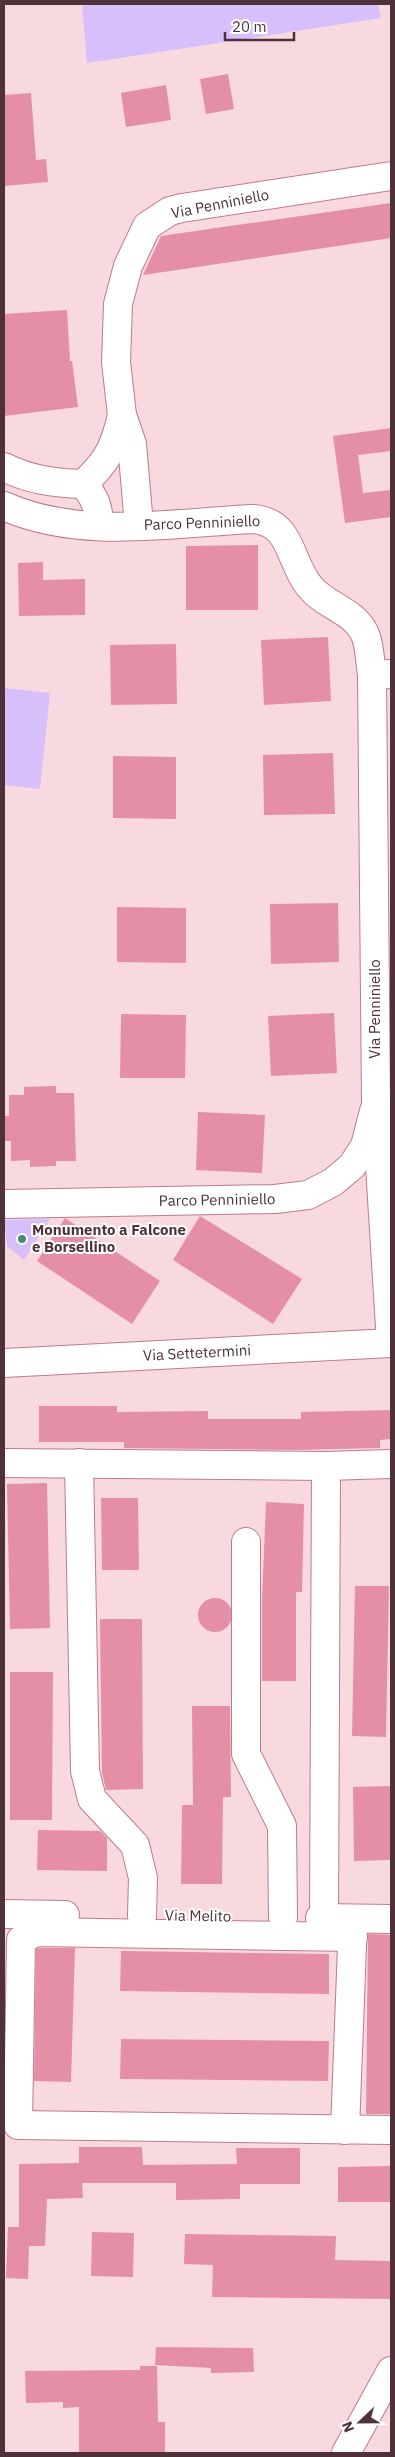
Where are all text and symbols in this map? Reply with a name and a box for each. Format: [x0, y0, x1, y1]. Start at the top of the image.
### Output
scale bar [225, 10, 294, 42]
text: 20 m [232, 17, 267, 36]
street label: Via Penniniello [169, 185, 270, 222]
street label: Parco Penniniello [143, 511, 261, 534]
street label: Via Penniniello [365, 959, 384, 1059]
street label: Parco Penniniello [159, 1189, 275, 1210]
place label: Monumento a Falcone e Borsellino [32, 1220, 186, 1256]
marker: Monumento a Falcone e Borsellino [16, 1233, 28, 1245]
street label: Via Settetermini [143, 1340, 251, 1365]
street label: Via Melito [165, 1905, 231, 1926]
north arrow [335, 2397, 385, 2447]
text: N [338, 2419, 358, 2435]

